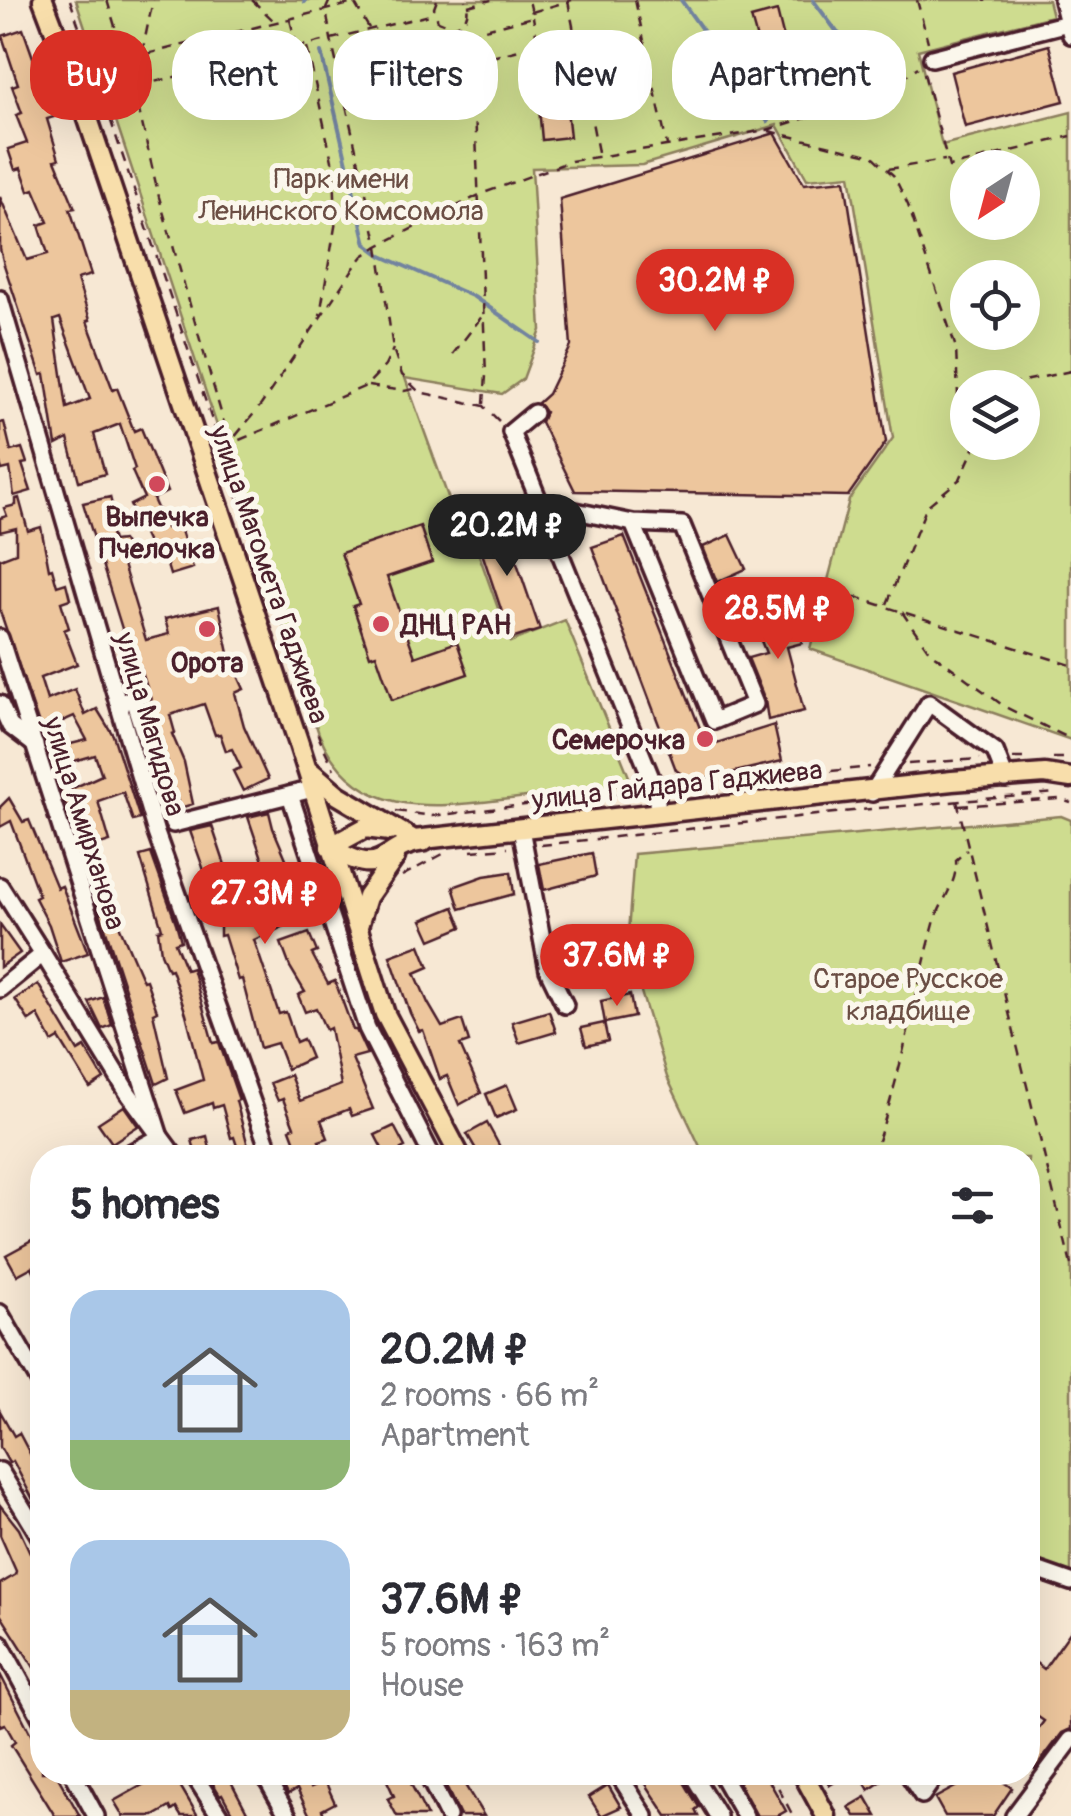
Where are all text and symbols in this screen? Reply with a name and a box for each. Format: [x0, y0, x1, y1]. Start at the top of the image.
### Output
chip: Buy [30, 30, 152, 120]
chip: Rent [172, 30, 313, 120]
chip: Filters [333, 30, 498, 120]
chip: New [518, 30, 652, 120]
chip: Apartment [672, 30, 906, 120]
north arrow [950, 150, 1040, 240]
map controls [950, 150, 1040, 460]
park label: Парк имени Ленинского Комсомола [197, 162, 484, 229]
pin: 30.2M ₽ [623, 249, 807, 334]
button: locate [950, 260, 1040, 350]
text: 30.2M ₽ [658, 261, 772, 301]
button: layers [950, 370, 1040, 460]
street label: улица Магомета Гаджиева [201, 420, 336, 728]
marker: Выпечка Пчелочка [146, 473, 168, 495]
pin: 20.2M ₽ [415, 494, 599, 579]
place label: Выпечка Пчелочка [99, 500, 215, 567]
text: 20.2M ₽ [450, 506, 564, 546]
pin: 28.5M ₽ [686, 577, 870, 662]
text: 28.5M ₽ [724, 589, 832, 629]
place label: ДНЦ РАН [399, 608, 511, 643]
marker: ДНЦ РАН [370, 613, 392, 635]
marker: Орота [196, 618, 218, 640]
street label: улица Магидова [106, 627, 193, 820]
place label: Орота [170, 646, 244, 681]
street label: улица Амирханова [34, 712, 133, 934]
place label: Семерочка [552, 723, 685, 758]
marker: Семерочка [694, 728, 716, 750]
street label: улица Гайдара Гаджиева [529, 753, 824, 818]
pin: 27.3M ₽ [173, 862, 357, 947]
text: 27.3M ₽ [211, 874, 319, 914]
pin: 37.6M ₽ [525, 924, 709, 1009]
text: 37.6M ₽ [562, 936, 672, 976]
park label: Старое Русское кладбище [813, 962, 1003, 1029]
icon: filters [945, 1178, 1000, 1233]
text: 5 homes [70, 1179, 220, 1231]
text: 20.2M ₽ [380, 1324, 529, 1376]
icon: home [150, 1330, 270, 1450]
text: 2 rooms · 66 m² [380, 1376, 599, 1416]
text: Apartment [380, 1416, 529, 1456]
text: 37.6M ₽ [380, 1574, 524, 1626]
icon: home [150, 1580, 270, 1700]
text: 5 rooms · 163 m² [380, 1626, 610, 1666]
text: House [380, 1666, 464, 1706]

